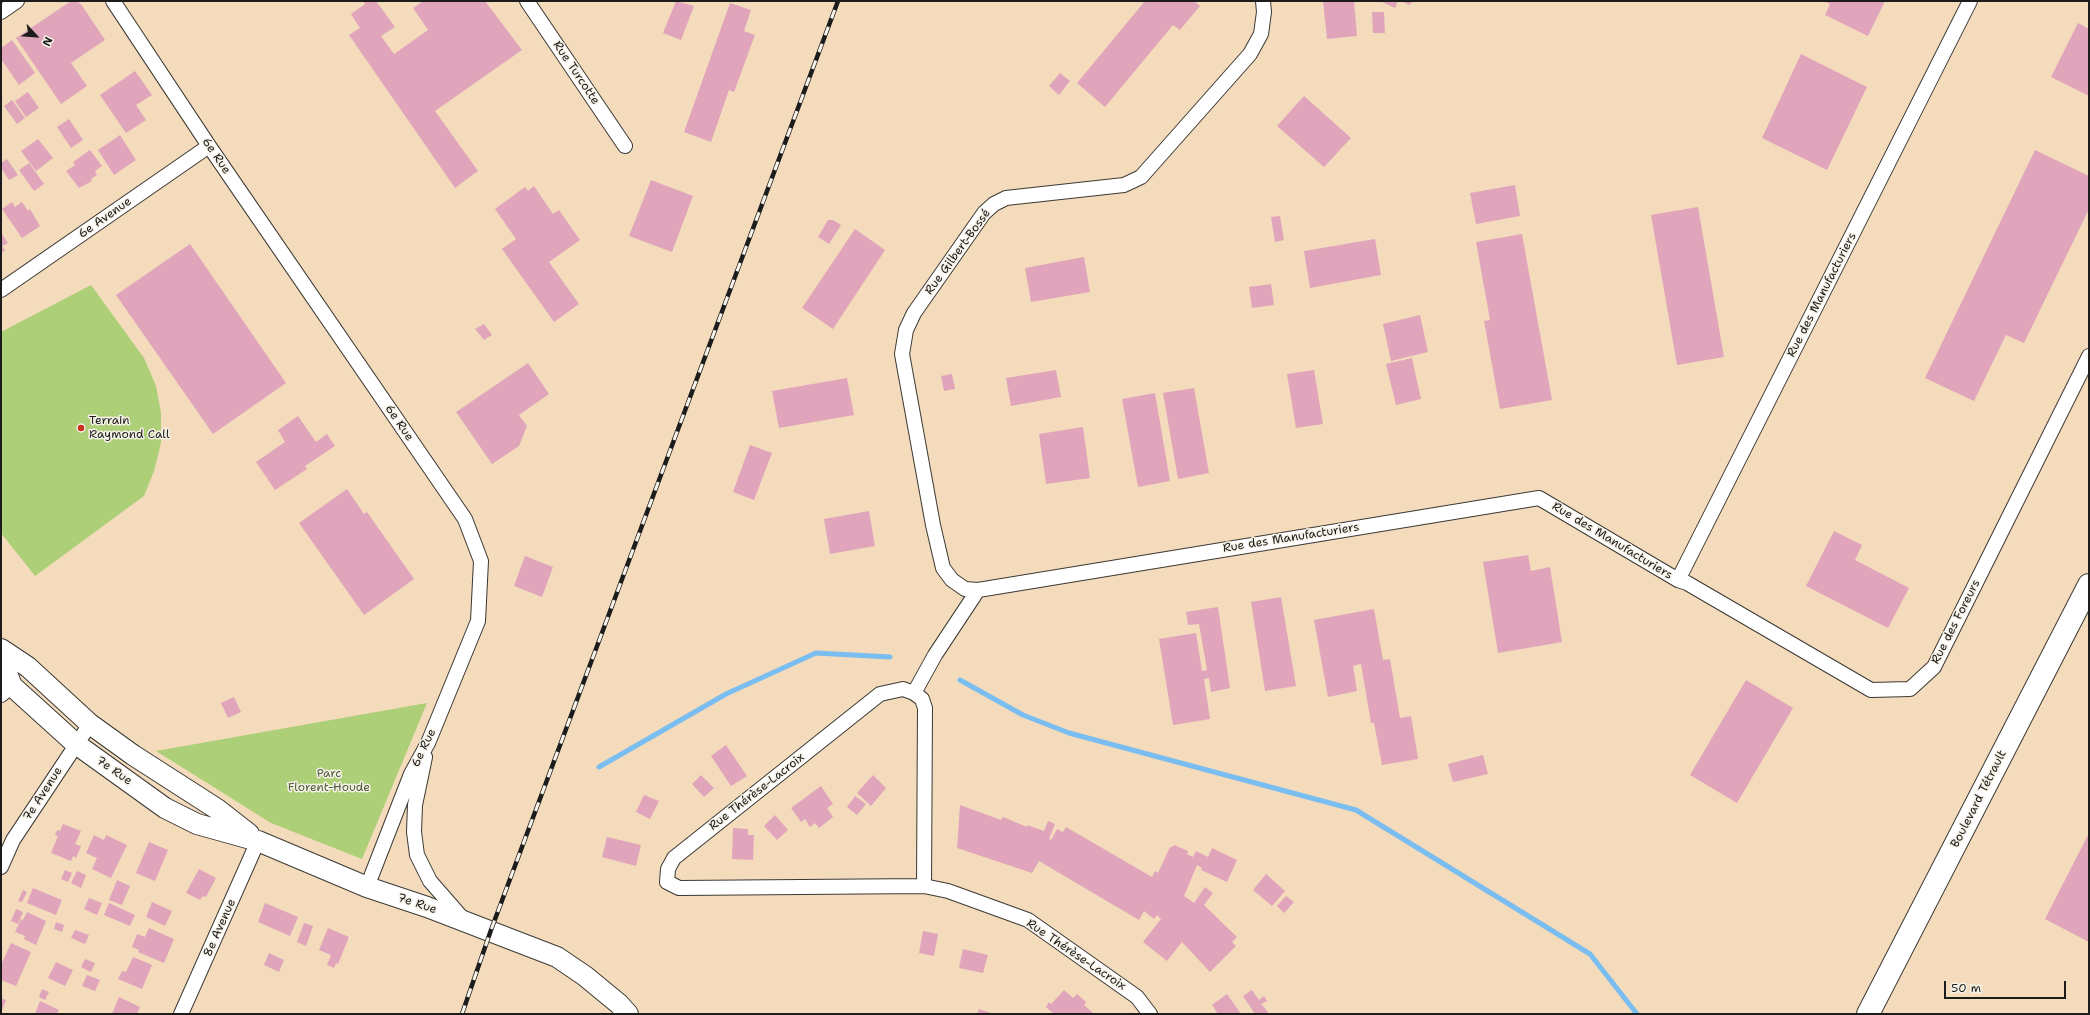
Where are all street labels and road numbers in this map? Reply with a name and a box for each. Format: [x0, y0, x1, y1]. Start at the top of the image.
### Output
street label: Rue Turcotte [550, 39, 602, 107]
street label: 6e Rue [199, 135, 233, 177]
street label: 6e Avenue [76, 194, 134, 242]
street label: Rue Gilbert-Bossé [922, 206, 994, 298]
street label: Rue des Manufacturiers [1784, 230, 1860, 360]
street label: 6e Rue [382, 402, 416, 444]
street label: Rue des Manufacturiers [1549, 499, 1675, 583]
street label: Rue des Manufacturiers [1222, 520, 1360, 556]
street label: Rue des Foreurs [1929, 577, 1983, 667]
street label: 6e Rue [409, 727, 439, 769]
street label: Boulevard Tétrault [1948, 748, 2010, 850]
street label: Rue Thérèse-Lacroix [706, 750, 808, 834]
street label: 7e Rue [93, 753, 135, 789]
street label: 7e Avenue [20, 764, 66, 824]
street label: 7e Rue [396, 891, 438, 917]
street label: 8e Avenue [201, 897, 239, 959]
street label: Rue Thérèse-Lacroix [1023, 916, 1129, 994]

